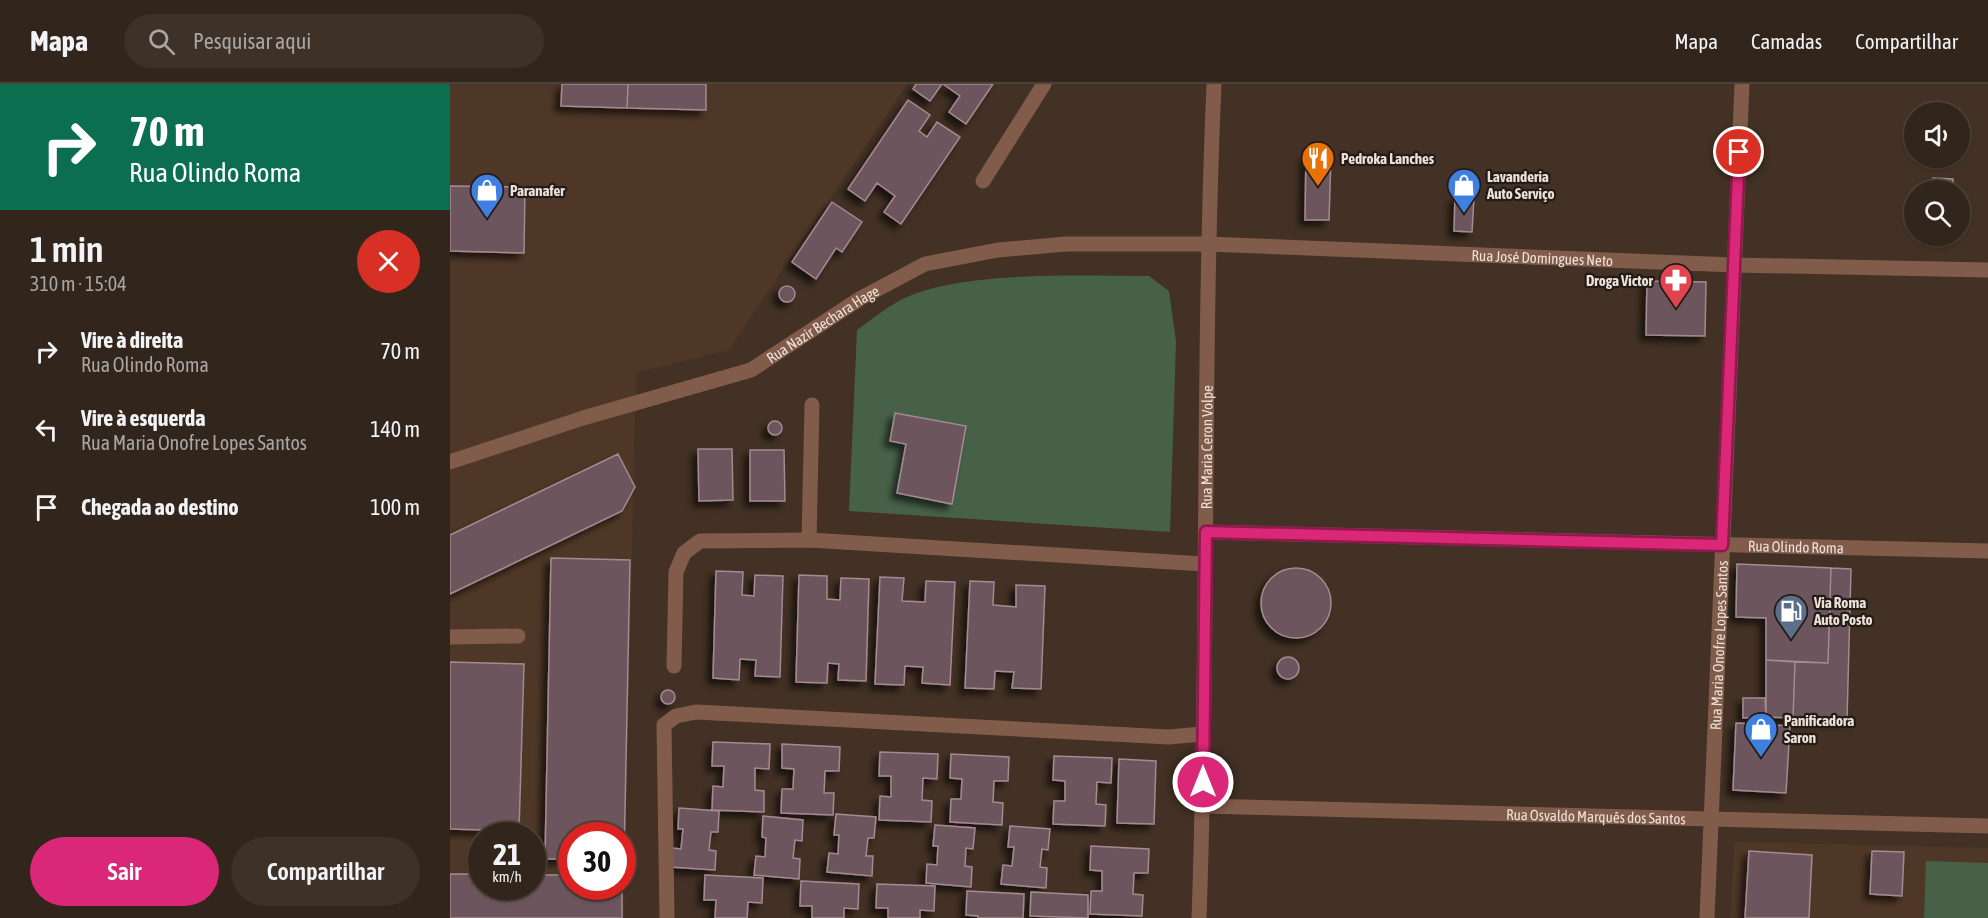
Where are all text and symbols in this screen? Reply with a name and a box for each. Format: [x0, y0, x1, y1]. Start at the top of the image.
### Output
search box [124, 14, 544, 68]
text: Mapa [30, 25, 88, 57]
icon: search [145, 25, 178, 58]
text: Pesquisar aqui [193, 28, 311, 54]
text: Mapa [1674, 29, 1718, 53]
text: Camadas [1751, 29, 1822, 53]
text: Compartilhar [1855, 29, 1958, 53]
map controls [1904, 102, 1970, 246]
button: sound [1904, 102, 1970, 168]
text: 70 m [129, 107, 204, 155]
icon: right [30, 108, 108, 186]
pin [1713, 126, 1764, 177]
icon: arrive [1722, 135, 1755, 168]
restaurant icon: Pedroka Lanches [1300, 140, 1336, 187]
place label: Pedroka Lanches [1341, 150, 1435, 167]
text: Rua Olindo Roma [129, 157, 301, 188]
shop icon: Lavanderia Auto Serviço [1446, 167, 1482, 214]
place label: Lavanderia Auto Serviço [1486, 168, 1555, 202]
shop icon: Paranafer [469, 172, 505, 219]
button: search [1904, 180, 1970, 246]
place label: Paranafer [510, 182, 565, 199]
text: 1 min [30, 228, 104, 270]
button: close [357, 230, 420, 293]
street label: Rua José Domingues Neto [1471, 246, 1613, 269]
pharmacy icon: Droga Victor [1658, 262, 1694, 309]
text: 310 m · 15:04 [30, 272, 127, 295]
place label: Droga Victor [1586, 272, 1654, 289]
street label: Rua Nazir Bechara Hage [763, 281, 882, 366]
text: Vire à direita [81, 327, 183, 353]
icon: right [30, 335, 63, 368]
text: 70 m [380, 338, 420, 364]
text: Rua Olindo Roma [81, 353, 209, 376]
street label: Rua Maria Ceron Volpe [1197, 385, 1215, 509]
text: Vire à esquerda [81, 405, 206, 431]
icon: left [30, 413, 63, 446]
text: 140 m [370, 416, 420, 442]
text: Rua Maria Onofre Lopes Santos [81, 431, 307, 454]
icon: arrive [30, 491, 63, 524]
text: Chegada ao destino [81, 494, 239, 520]
text: 100 m [370, 494, 420, 520]
street label: Rua Olindo Roma [1748, 537, 1844, 556]
street label: Rua Maria Onofre Lopes Santos [1706, 560, 1730, 730]
fuel station icon: Via Roma Auto Posto [1773, 593, 1809, 640]
place label: Via Roma Auto Posto [1813, 594, 1873, 628]
shop icon: Panificadora Saron [1743, 711, 1779, 758]
place label: Panificadora Saron [1784, 712, 1854, 746]
position arrow [1171, 750, 1235, 814]
street label: Rua Osvaldo Marquês dos Santos [1506, 805, 1686, 827]
speed limit sign: 30 [558, 822, 636, 900]
button: Sair [30, 837, 219, 906]
button: Compartilhar [231, 837, 420, 906]
text: 21 [493, 837, 521, 871]
text: km/h [492, 868, 522, 885]

